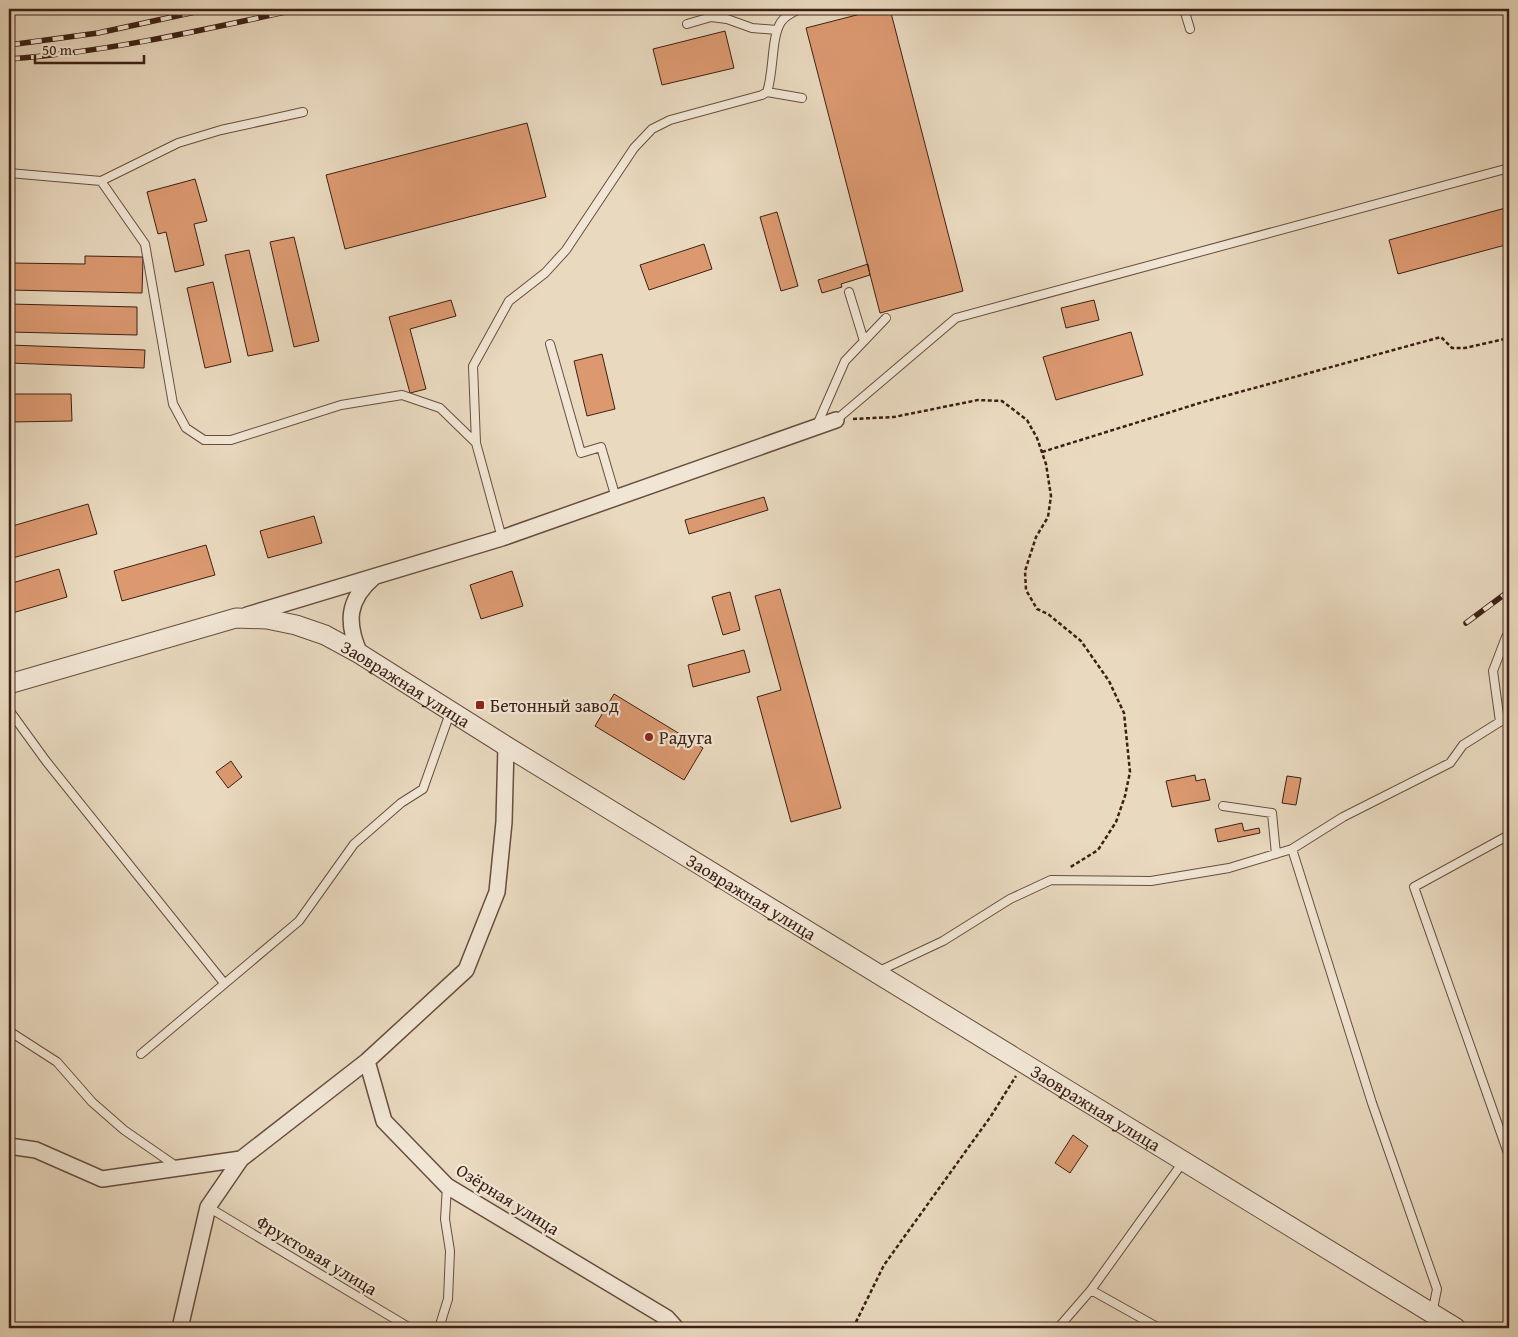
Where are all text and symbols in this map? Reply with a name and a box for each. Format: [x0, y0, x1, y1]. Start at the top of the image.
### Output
scale bar [35, 32, 144, 64]
text: 50 m [42, 39, 73, 60]
street label: Заовражная улица [336, 633, 476, 734]
place label: Бетонный завод [490, 692, 619, 719]
marker: Бетонный завод [474, 699, 486, 711]
place label: Радуга [659, 724, 713, 751]
marker: Радуга [643, 731, 655, 743]
street label: Заовражная улица [681, 846, 822, 947]
street label: Заовражная улица [1026, 1057, 1167, 1158]
street label: Озёрная улица [451, 1156, 565, 1242]
street label: Фруктовая улица [251, 1208, 383, 1302]

